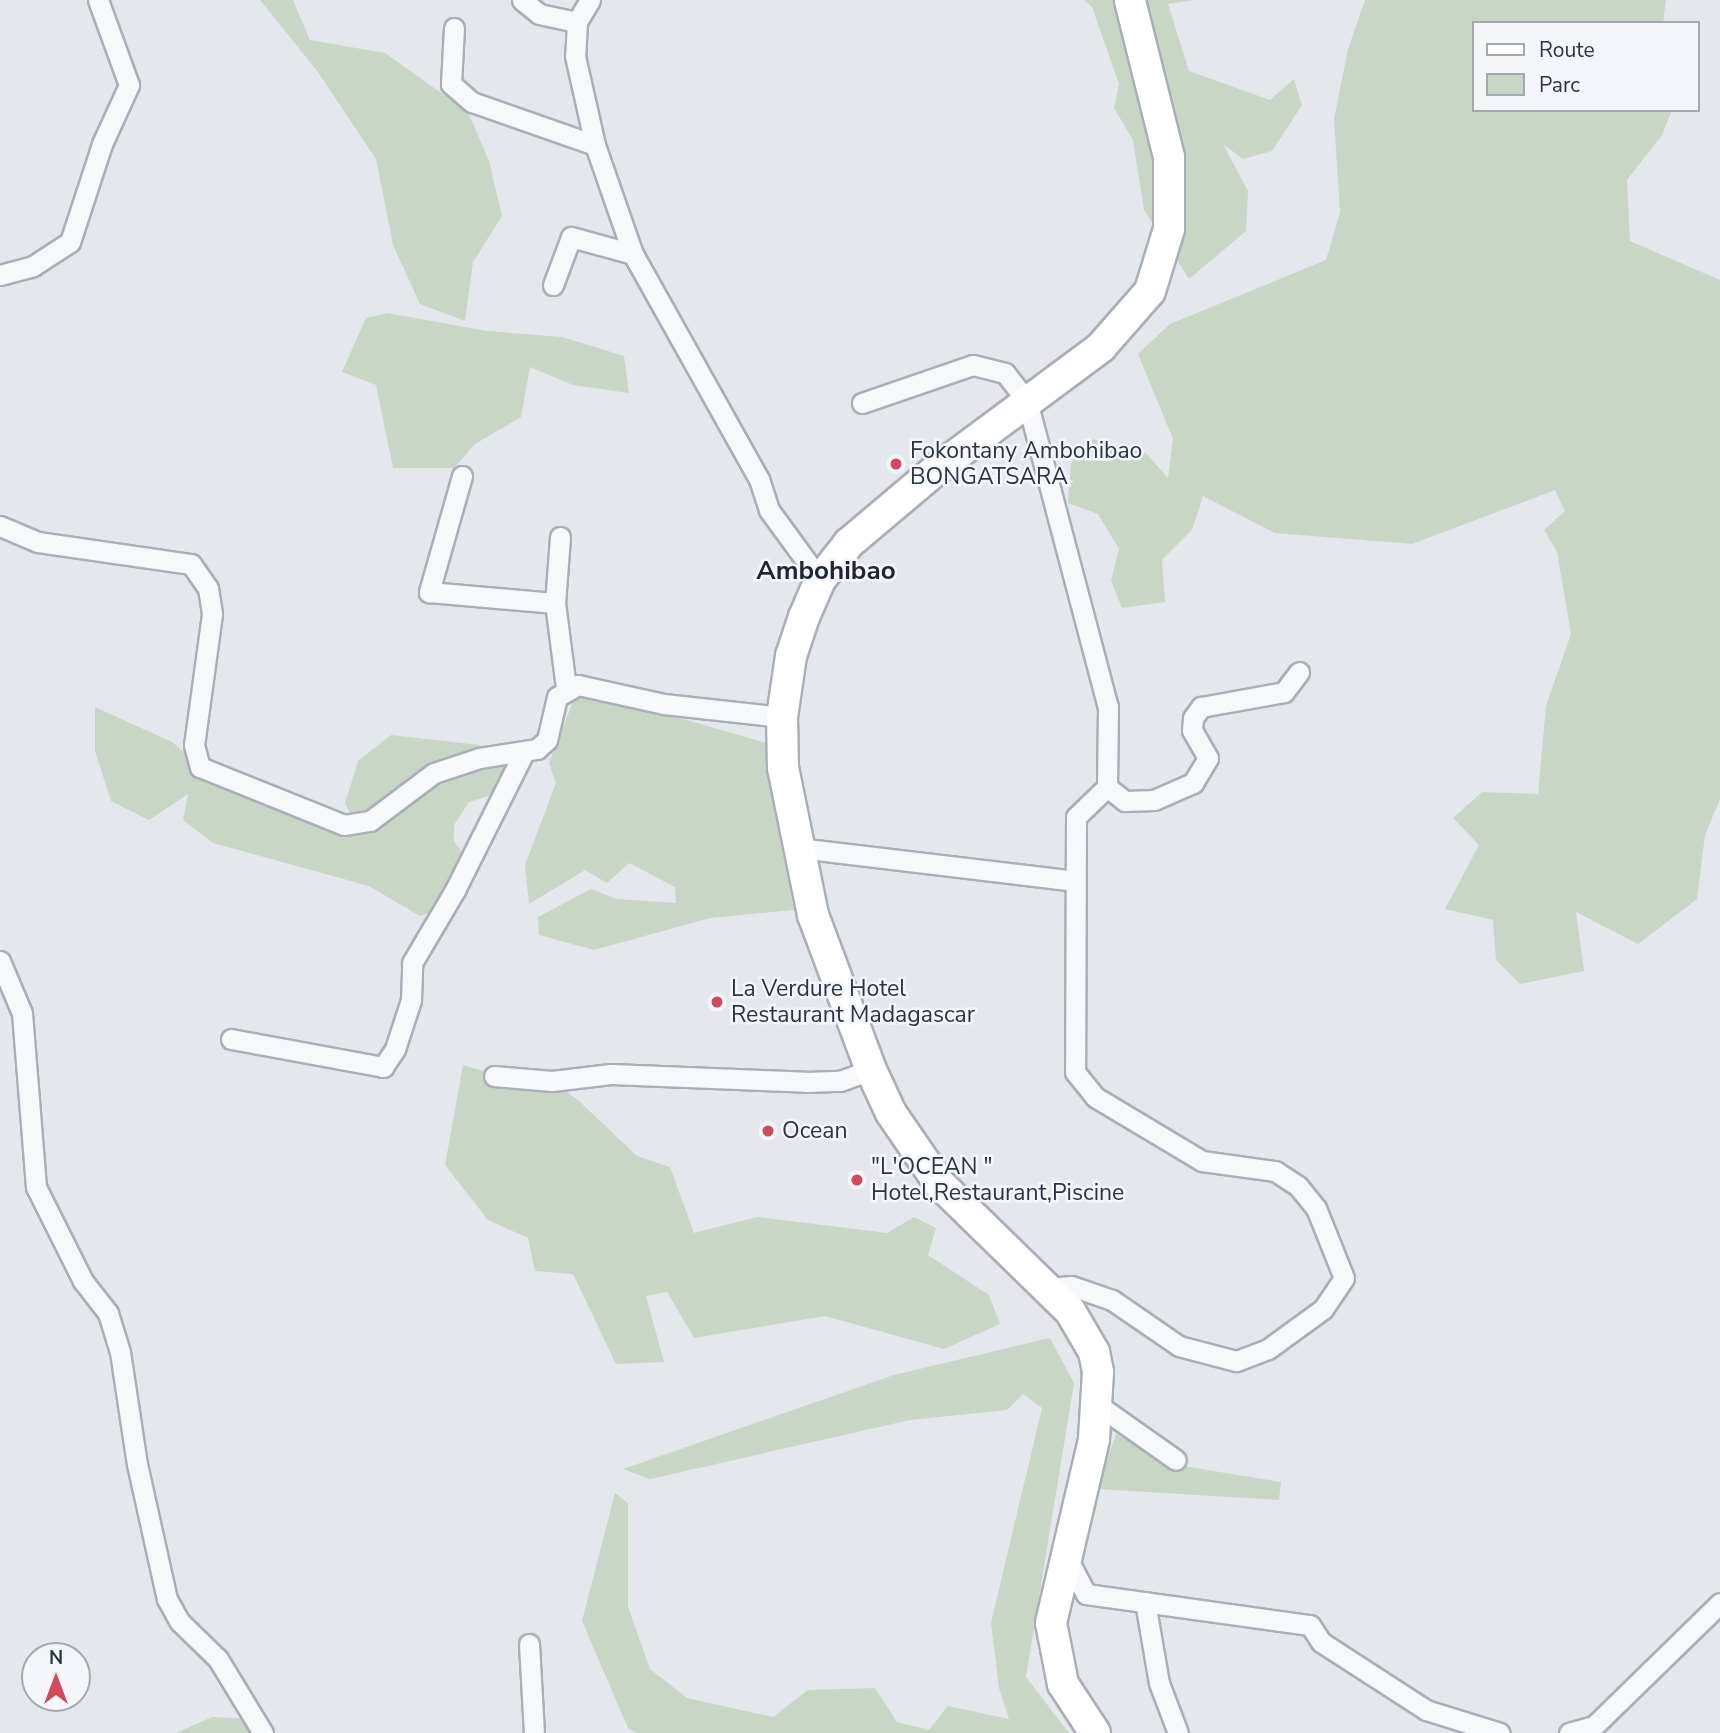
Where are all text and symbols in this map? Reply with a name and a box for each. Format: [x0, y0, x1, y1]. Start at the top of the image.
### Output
legend [1472, 21, 1699, 112]
text: Route [1539, 36, 1595, 64]
text: Parc [1539, 71, 1580, 99]
place label: Fokontany Ambohibao BONGATSARA [910, 437, 1142, 491]
marker: Fokontany Ambohibao BONGATSARA [888, 456, 904, 472]
district label: Ambohibao [756, 555, 896, 587]
place label: La Verdure Hotel Restaurant Madagascar [731, 975, 975, 1029]
marker: La Verdure Hotel Restaurant Madagascar [709, 994, 725, 1010]
place label: Ocean [782, 1117, 848, 1145]
marker: Ocean [760, 1123, 776, 1139]
place label: "L'OCEAN " Hotel,Restaurant,Piscine [871, 1153, 1124, 1207]
marker: "L'OCEAN " Hotel,Restaurant,Piscine [849, 1172, 865, 1188]
north arrow [21, 1642, 91, 1712]
text: N [49, 1645, 63, 1671]

